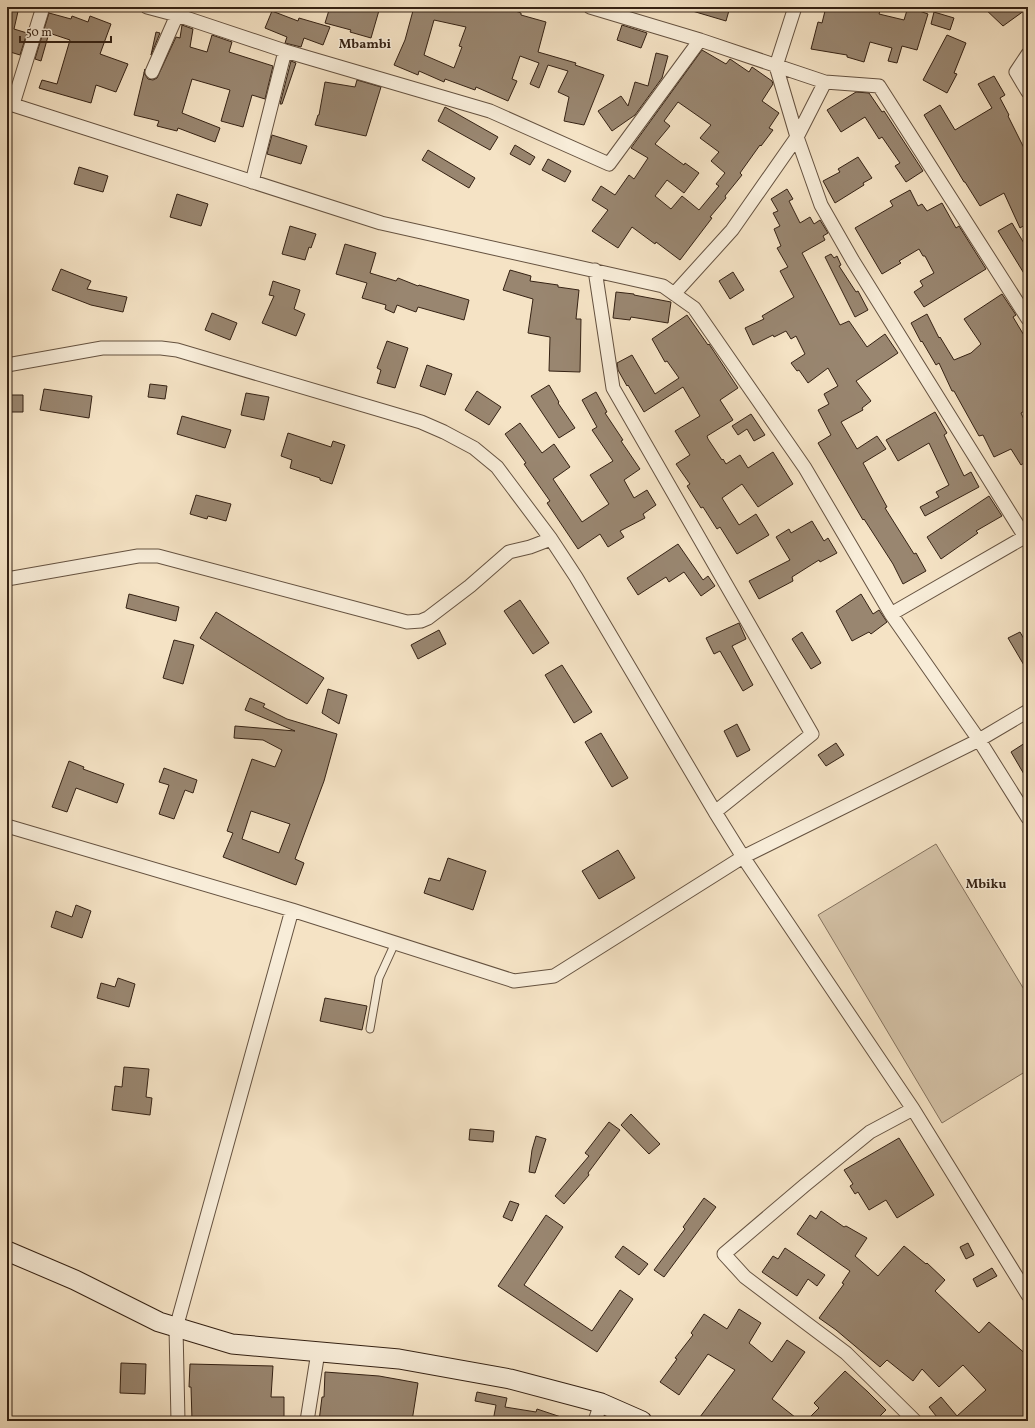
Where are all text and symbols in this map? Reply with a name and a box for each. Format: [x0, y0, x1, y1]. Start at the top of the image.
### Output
scale bar [20, 18, 111, 44]
text: 50 m [26, 25, 52, 41]
district label: Mbambi [339, 36, 392, 54]
district label: Mbiku [966, 876, 1006, 894]

